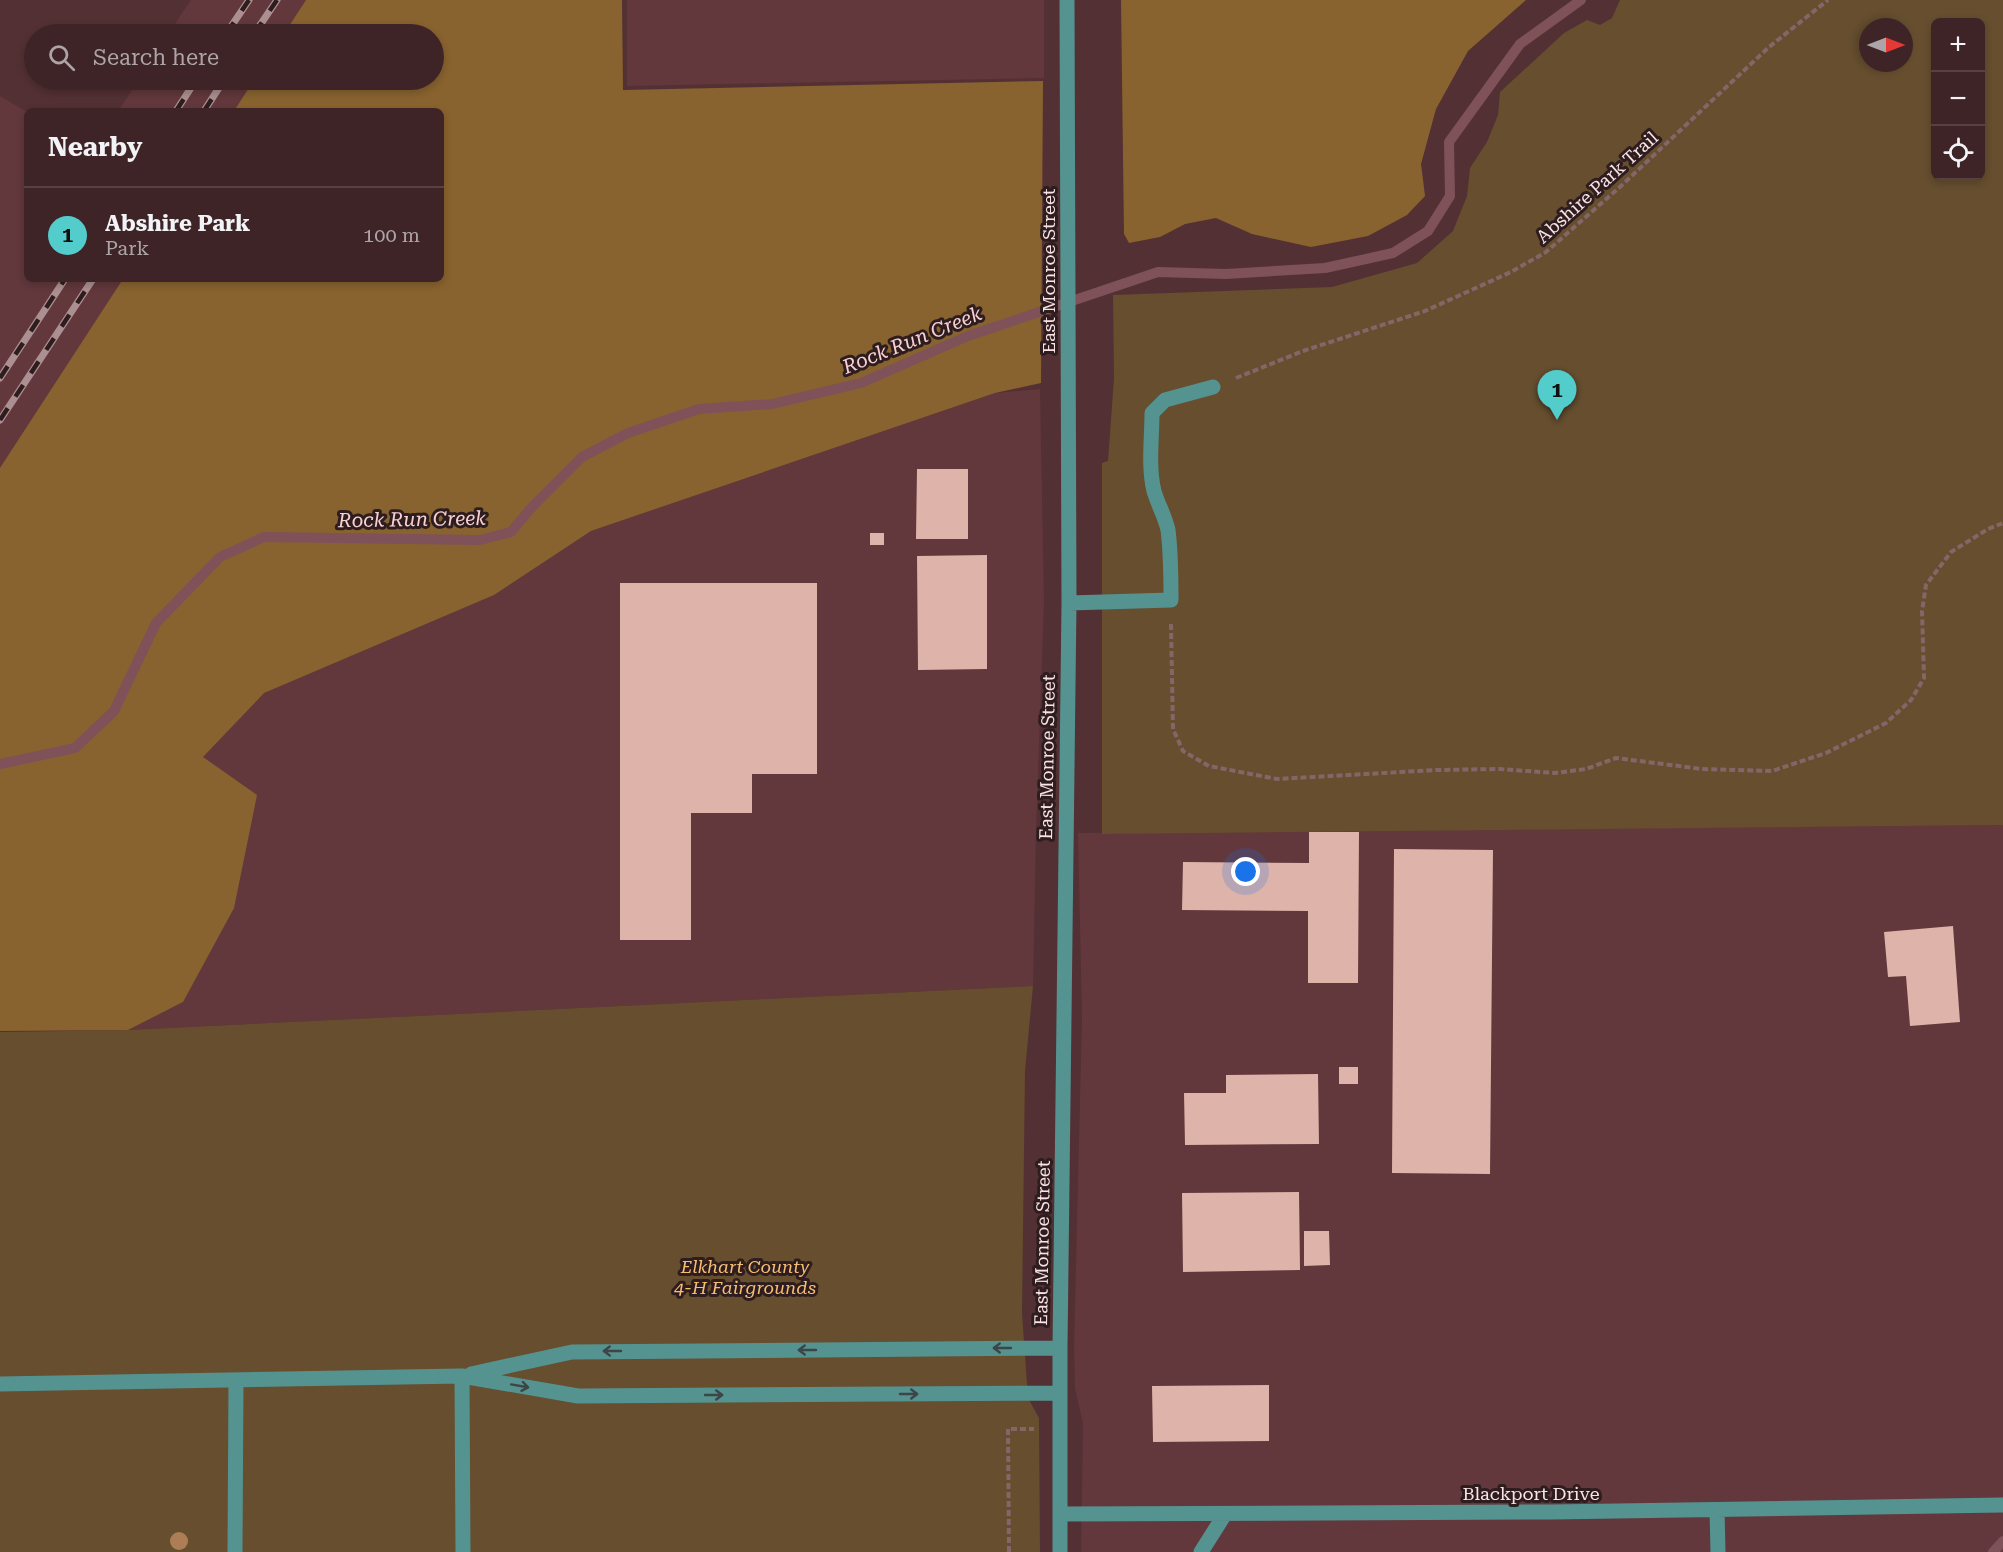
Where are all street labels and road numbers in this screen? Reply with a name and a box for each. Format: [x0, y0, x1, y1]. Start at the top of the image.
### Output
street label: Abshire Park Trail [1532, 127, 1662, 247]
street label: East Monroe Street [1038, 188, 1059, 354]
street label: East Monroe Street [1035, 674, 1059, 840]
street label: East Monroe Street [1030, 1160, 1054, 1326]
street label: Blackport Drive [1462, 1483, 1600, 1504]

